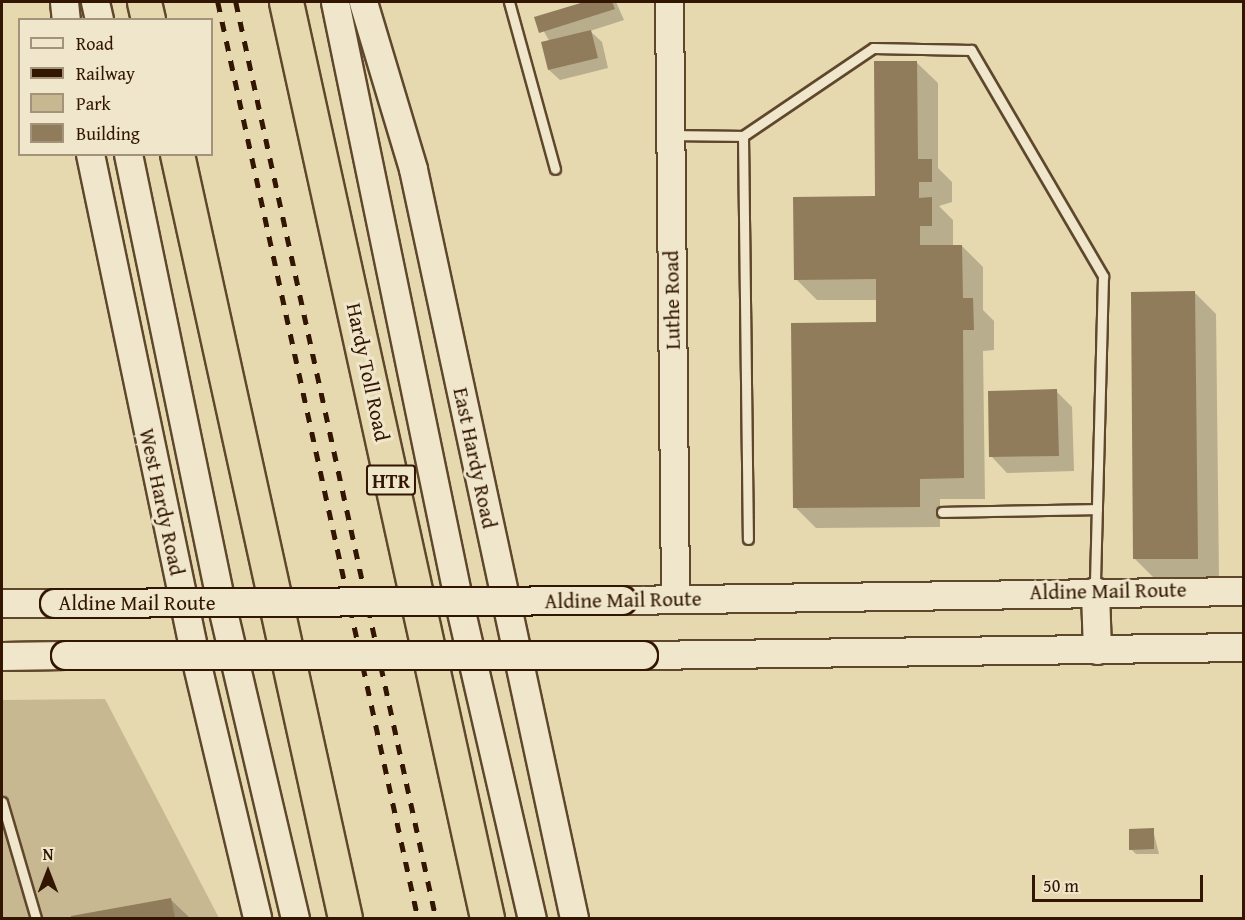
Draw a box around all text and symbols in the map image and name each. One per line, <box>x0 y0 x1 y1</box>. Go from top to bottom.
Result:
legend <box>18 18 213 156</box>
text: Road <box>76 30 114 57</box>
text: Railway <box>76 60 135 87</box>
text: Park <box>76 90 111 117</box>
text: Building <box>76 120 140 147</box>
street label: Luthe Road <box>659 250 685 350</box>
street label: Hardy Toll Road <box>341 301 395 443</box>
street label: East Hardy Road <box>448 385 502 531</box>
street label: West Hardy Road <box>134 426 190 578</box>
road number: HTR <box>366 463 416 497</box>
street label: Aldine Mail Route <box>1029 577 1187 605</box>
street label: Aldine Mail Route <box>544 586 702 614</box>
street label: Aldine Mail Route <box>59 590 215 616</box>
north arrow <box>18 842 78 902</box>
text: N <box>43 842 53 866</box>
scale bar <box>1035 863 1206 901</box>
text: 50 m <box>1043 872 1079 899</box>

